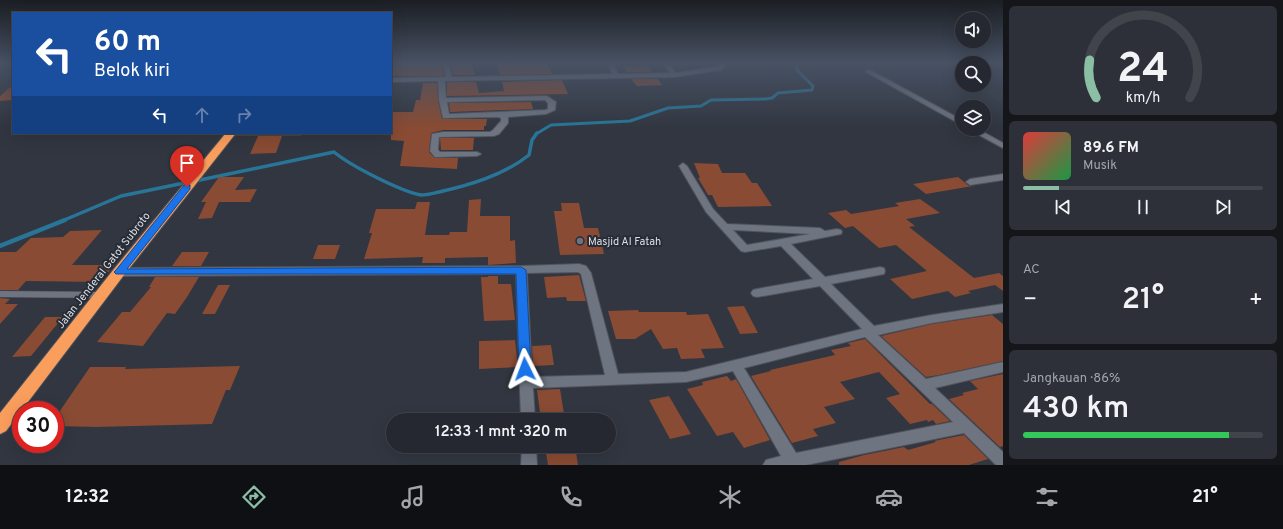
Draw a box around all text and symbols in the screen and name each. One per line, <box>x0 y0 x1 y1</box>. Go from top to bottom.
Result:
map controls <box>955 12 991 136</box>
button: sound <box>955 12 991 48</box>
text: 60 m <box>94 25 161 61</box>
icon: left <box>28 28 80 80</box>
text: 24 <box>1117 44 1169 97</box>
button: search <box>955 56 991 92</box>
text: Belok kiri <box>94 60 170 83</box>
text: km/h <box>1126 89 1160 107</box>
button: layers <box>955 100 991 136</box>
icon: left <box>149 104 171 126</box>
icon: ahead <box>191 104 213 126</box>
icon: right <box>233 104 255 126</box>
text: 89.6 FM <box>1083 139 1139 158</box>
pin <box>170 146 204 187</box>
icon: arrive <box>176 152 198 174</box>
text: Musik <box>1083 158 1117 174</box>
icon: previous <box>1052 196 1074 218</box>
icon: pause <box>1132 196 1154 218</box>
icon: next <box>1212 196 1234 218</box>
street label: Jalan Jenderal Gatot Subroto <box>54 209 154 332</box>
place label: Masjid Al Fatah <box>588 235 661 249</box>
marker: Masjid Al Fatah <box>575 236 585 246</box>
text: AC <box>1023 262 1040 278</box>
text: 21° <box>1122 282 1164 319</box>
text: − <box>1023 287 1037 314</box>
text: + <box>1249 287 1263 314</box>
position arrow <box>504 348 546 390</box>
text: Jangkauan · 86% <box>1023 371 1120 387</box>
text: 430 km <box>1023 391 1129 428</box>
speed limit sign: 30 <box>12 401 64 453</box>
text: 12:33 · 1 mnt · 320 m <box>435 423 567 442</box>
icon: directions <box>240 483 268 511</box>
icon: music <box>399 483 427 511</box>
icon: phone <box>557 483 585 511</box>
icon: climate <box>716 483 744 511</box>
icon: car <box>875 483 903 511</box>
icon: filters <box>1033 483 1061 511</box>
text: 12:32 <box>65 486 109 509</box>
text: 21° <box>1192 486 1218 509</box>

